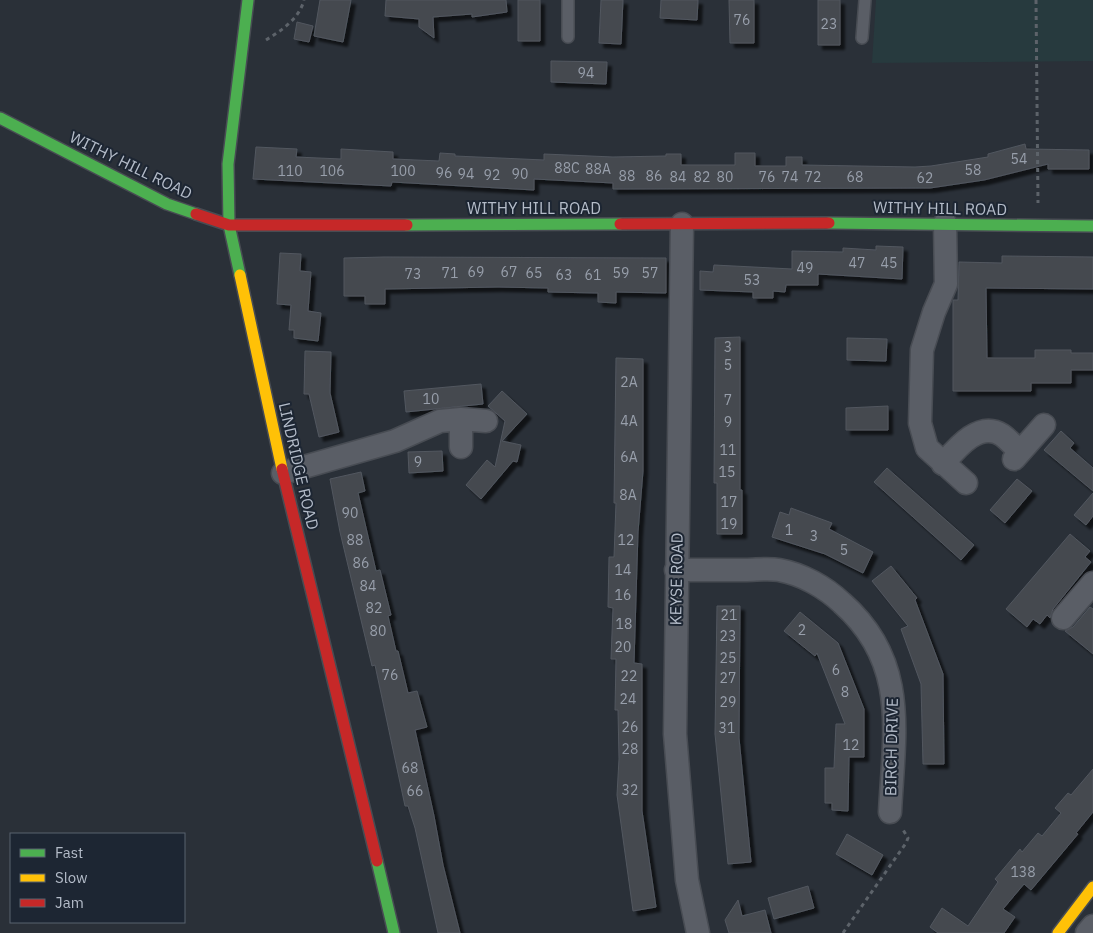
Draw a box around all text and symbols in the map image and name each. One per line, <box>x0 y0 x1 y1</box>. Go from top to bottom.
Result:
house number: 76 <box>734 11 750 29</box>
house number: 23 <box>821 15 837 33</box>
house number: 94 <box>578 64 594 82</box>
street label: WITHY HILL ROAD <box>66 127 196 203</box>
house number: 54 <box>1011 150 1027 168</box>
house number: 88C <box>554 159 580 177</box>
house number: 88A <box>585 160 611 178</box>
house number: 58 <box>965 161 981 179</box>
house number: 110 <box>277 162 303 180</box>
house number: 106 <box>319 162 345 180</box>
house number: 100 <box>390 162 416 180</box>
house number: 96 <box>436 164 452 182</box>
house number: 94 <box>458 165 474 183</box>
house number: 90 <box>512 165 528 183</box>
house number: 92 <box>484 166 500 184</box>
house number: 88 <box>619 167 635 185</box>
house number: 86 <box>646 167 662 185</box>
house number: 84 <box>670 168 686 186</box>
house number: 82 <box>694 168 710 186</box>
house number: 80 <box>717 168 733 186</box>
house number: 76 <box>759 168 775 186</box>
house number: 74 <box>782 168 798 186</box>
house number: 72 <box>805 168 821 186</box>
house number: 68 <box>847 168 863 186</box>
house number: 62 <box>917 169 933 187</box>
street label: WITHY HILL ROAD <box>873 197 1007 219</box>
street label: WITHY HILL ROAD <box>467 198 601 218</box>
house number: 47 <box>849 254 865 272</box>
house number: 45 <box>881 254 897 272</box>
house number: 49 <box>797 259 813 277</box>
house number: 69 <box>468 263 484 281</box>
house number: 67 <box>501 263 517 281</box>
house number: 71 <box>442 264 458 282</box>
house number: 65 <box>526 264 542 282</box>
house number: 59 <box>613 264 629 282</box>
house number: 57 <box>642 264 658 282</box>
house number: 73 <box>405 265 421 283</box>
house number: 63 <box>556 266 572 284</box>
house number: 61 <box>585 266 601 284</box>
house number: 53 <box>744 271 760 289</box>
house number: 3 <box>724 338 732 356</box>
house number: 5 <box>724 356 732 374</box>
house number: 2A <box>620 373 638 391</box>
house number: 10 <box>423 390 439 408</box>
house number: 7 <box>724 391 732 409</box>
street label: LINDRIDGE ROAD <box>275 400 323 532</box>
house number: 4A <box>620 412 638 430</box>
house number: 9 <box>724 413 732 431</box>
house number: 11 <box>720 441 736 459</box>
house number: 6A <box>620 448 638 466</box>
house number: 9 <box>414 453 422 471</box>
house number: 15 <box>719 463 735 481</box>
house number: 8A <box>619 486 637 504</box>
house number: 17 <box>721 493 737 511</box>
house number: 90 <box>342 504 358 522</box>
house number: 19 <box>721 515 737 533</box>
house number: 1 <box>785 521 793 539</box>
house number: 3 <box>810 527 818 545</box>
house number: 88 <box>347 531 363 549</box>
house number: 12 <box>618 531 634 549</box>
street label: KEYSE ROAD <box>665 532 687 626</box>
house number: 5 <box>840 541 848 559</box>
house number: 86 <box>353 554 369 572</box>
house number: 14 <box>615 561 631 579</box>
house number: 84 <box>360 577 376 595</box>
house number: 16 <box>615 586 631 604</box>
house number: 82 <box>366 599 382 617</box>
house number: 21 <box>721 606 737 624</box>
house number: 18 <box>616 615 632 633</box>
house number: 2 <box>798 621 806 639</box>
house number: 80 <box>370 622 386 640</box>
house number: 23 <box>720 627 736 645</box>
house number: 20 <box>615 638 631 656</box>
house number: 25 <box>720 649 736 667</box>
house number: 6 <box>832 661 840 679</box>
house number: 76 <box>382 666 398 684</box>
house number: 22 <box>621 667 637 685</box>
house number: 27 <box>720 669 736 687</box>
house number: 8 <box>841 683 849 701</box>
house number: 24 <box>620 690 636 708</box>
house number: 29 <box>720 693 736 711</box>
street label: BIRCH DRIVE <box>880 698 902 796</box>
house number: 26 <box>622 718 638 736</box>
house number: 31 <box>719 719 735 737</box>
house number: 12 <box>843 736 859 754</box>
house number: 28 <box>622 740 638 758</box>
house number: 68 <box>402 759 418 777</box>
house number: 32 <box>622 781 638 799</box>
house number: 66 <box>407 782 423 800</box>
legend <box>10 833 185 923</box>
text: Fast <box>55 843 83 862</box>
house number: 138 <box>1010 863 1036 881</box>
text: Slow <box>55 868 88 887</box>
text: Jam <box>55 893 84 912</box>

